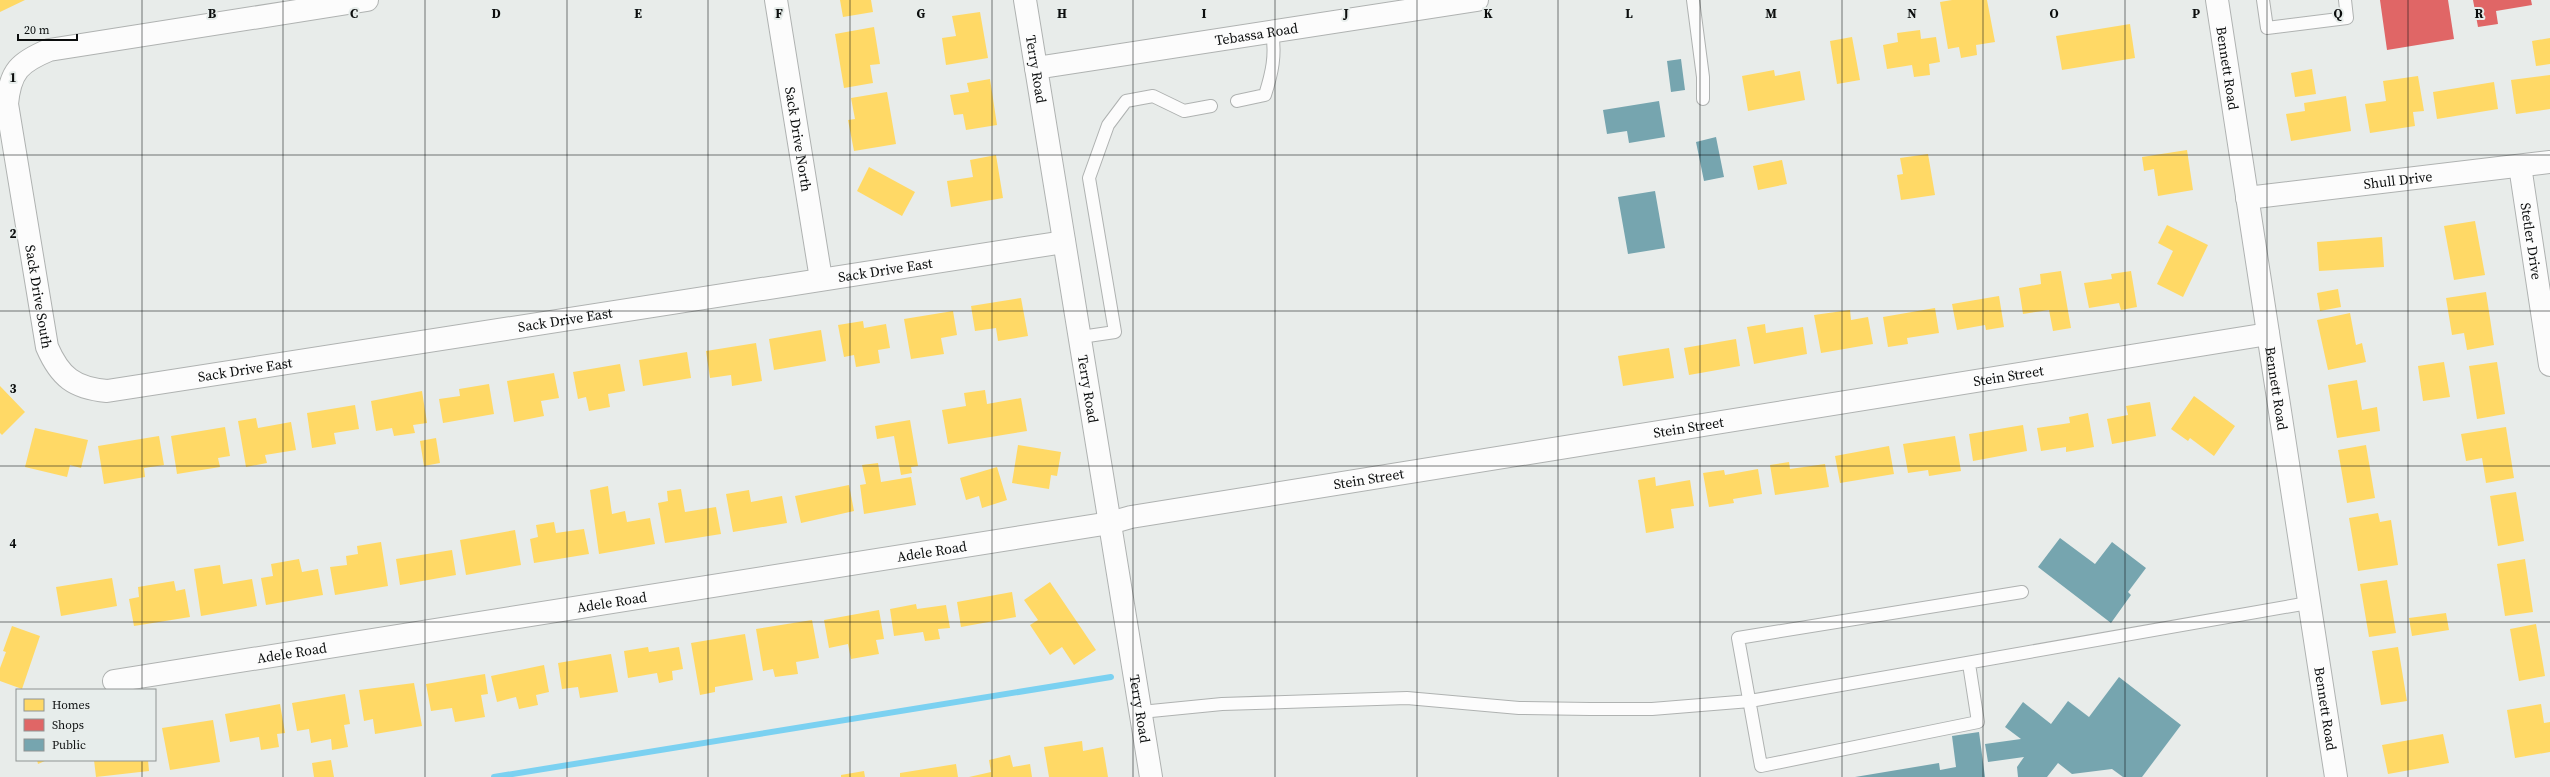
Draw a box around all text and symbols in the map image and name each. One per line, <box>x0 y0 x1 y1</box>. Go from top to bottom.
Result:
text: B <box>208 5 217 22</box>
text: C <box>350 5 358 22</box>
text: D <box>491 5 501 22</box>
text: E <box>634 5 642 22</box>
text: F <box>775 5 783 22</box>
text: G <box>917 5 926 22</box>
text: H <box>1057 5 1067 22</box>
text: I <box>1201 5 1207 22</box>
text: J <box>1342 5 1349 22</box>
text: K <box>1483 5 1493 22</box>
text: L <box>1625 5 1633 22</box>
text: M <box>1765 5 1777 22</box>
text: N <box>1907 5 1917 22</box>
text: O <box>2049 5 2059 22</box>
text: P <box>2192 5 2200 22</box>
text: Q <box>2333 5 2343 22</box>
text: R <box>2475 5 2484 22</box>
scale bar <box>18 16 77 42</box>
street label: Tebassa Road <box>1213 18 1299 50</box>
text: 20 m <box>24 22 50 38</box>
street label: Bennett Road <box>2211 25 2244 111</box>
street label: Terry Road <box>1021 34 1052 105</box>
text: 1 <box>9 69 17 86</box>
street label: Sack Drive North <box>780 85 817 193</box>
street label: Shull Drive <box>2362 166 2433 194</box>
street label: Stetler Drive <box>2516 201 2547 281</box>
text: 2 <box>9 225 17 242</box>
street label: Sack Drive South <box>20 243 57 350</box>
street label: Sack Drive East <box>837 253 934 287</box>
street label: Sack Drive East <box>517 302 614 337</box>
street label: Bennett Road <box>2260 345 2293 432</box>
street label: Sack Drive East <box>196 352 294 387</box>
street label: Terry Road <box>1073 353 1103 425</box>
street label: Stein Street <box>1972 360 2045 391</box>
text: 3 <box>9 380 17 397</box>
street label: Stein Street <box>1652 412 1726 443</box>
street label: Stein Street <box>1332 463 1406 494</box>
text: 4 <box>9 535 17 552</box>
street label: Adele Road <box>895 536 968 567</box>
street label: Adele Road <box>575 587 648 617</box>
street label: Adele Road <box>255 637 328 668</box>
street label: Bennett Road <box>2309 666 2342 752</box>
street label: Terry Road <box>1125 673 1155 744</box>
legend <box>16 689 156 761</box>
text: Homes <box>52 697 90 713</box>
text: Shops <box>52 717 84 733</box>
text: Public <box>52 737 86 753</box>

